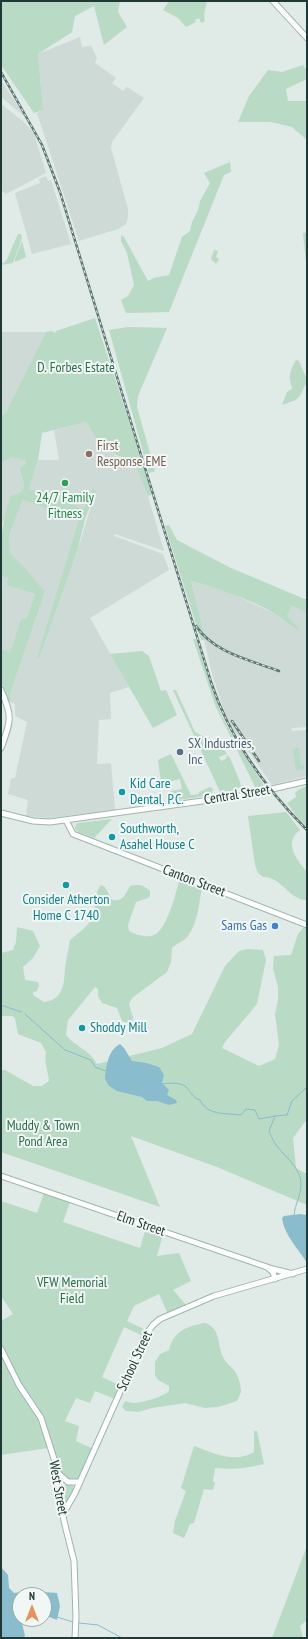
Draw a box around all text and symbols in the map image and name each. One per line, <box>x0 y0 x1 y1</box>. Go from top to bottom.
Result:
park label: D. Forbes Estate <box>37 360 115 376</box>
place label: First Response EME <box>97 438 166 470</box>
marker: First Response EME <box>84 449 94 459</box>
marker: 24/7 Family Fitness <box>60 478 70 488</box>
place label: 24/7 Family Fitness <box>36 490 94 522</box>
place label: SX Industries, Inc <box>188 736 254 768</box>
marker: SX Industries, Inc <box>175 747 185 757</box>
place label: Kid Care Dental, P.C. <box>130 776 184 808</box>
street label: Central Street <box>203 782 271 808</box>
marker: Kid Care Dental, P.C. <box>117 787 127 797</box>
place label: Southworth, Asahel House C <box>120 821 195 854</box>
marker: Southworth, Asahel House C <box>107 832 117 842</box>
street label: Canton Street <box>160 861 228 901</box>
marker: Consider Atherton Home C 1740 <box>61 880 71 890</box>
place label: Consider Atherton Home C 1740 <box>23 892 109 924</box>
place label: Sams Gas <box>221 918 267 934</box>
marker: Sams Gas <box>270 921 280 931</box>
place label: Shoddy Mill <box>90 1020 147 1036</box>
marker: Shoddy Mill <box>77 1023 87 1033</box>
park label: Muddy & Town Pond Area <box>7 1118 79 1150</box>
street label: Elm Street <box>114 1208 168 1240</box>
park label: VFW Memorial Field <box>37 1275 107 1308</box>
street label: School Street <box>114 1328 156 1394</box>
street label: West Street <box>45 1459 71 1517</box>
north arrow <box>12 1587 52 1627</box>
text: N <box>29 1589 35 1603</box>

